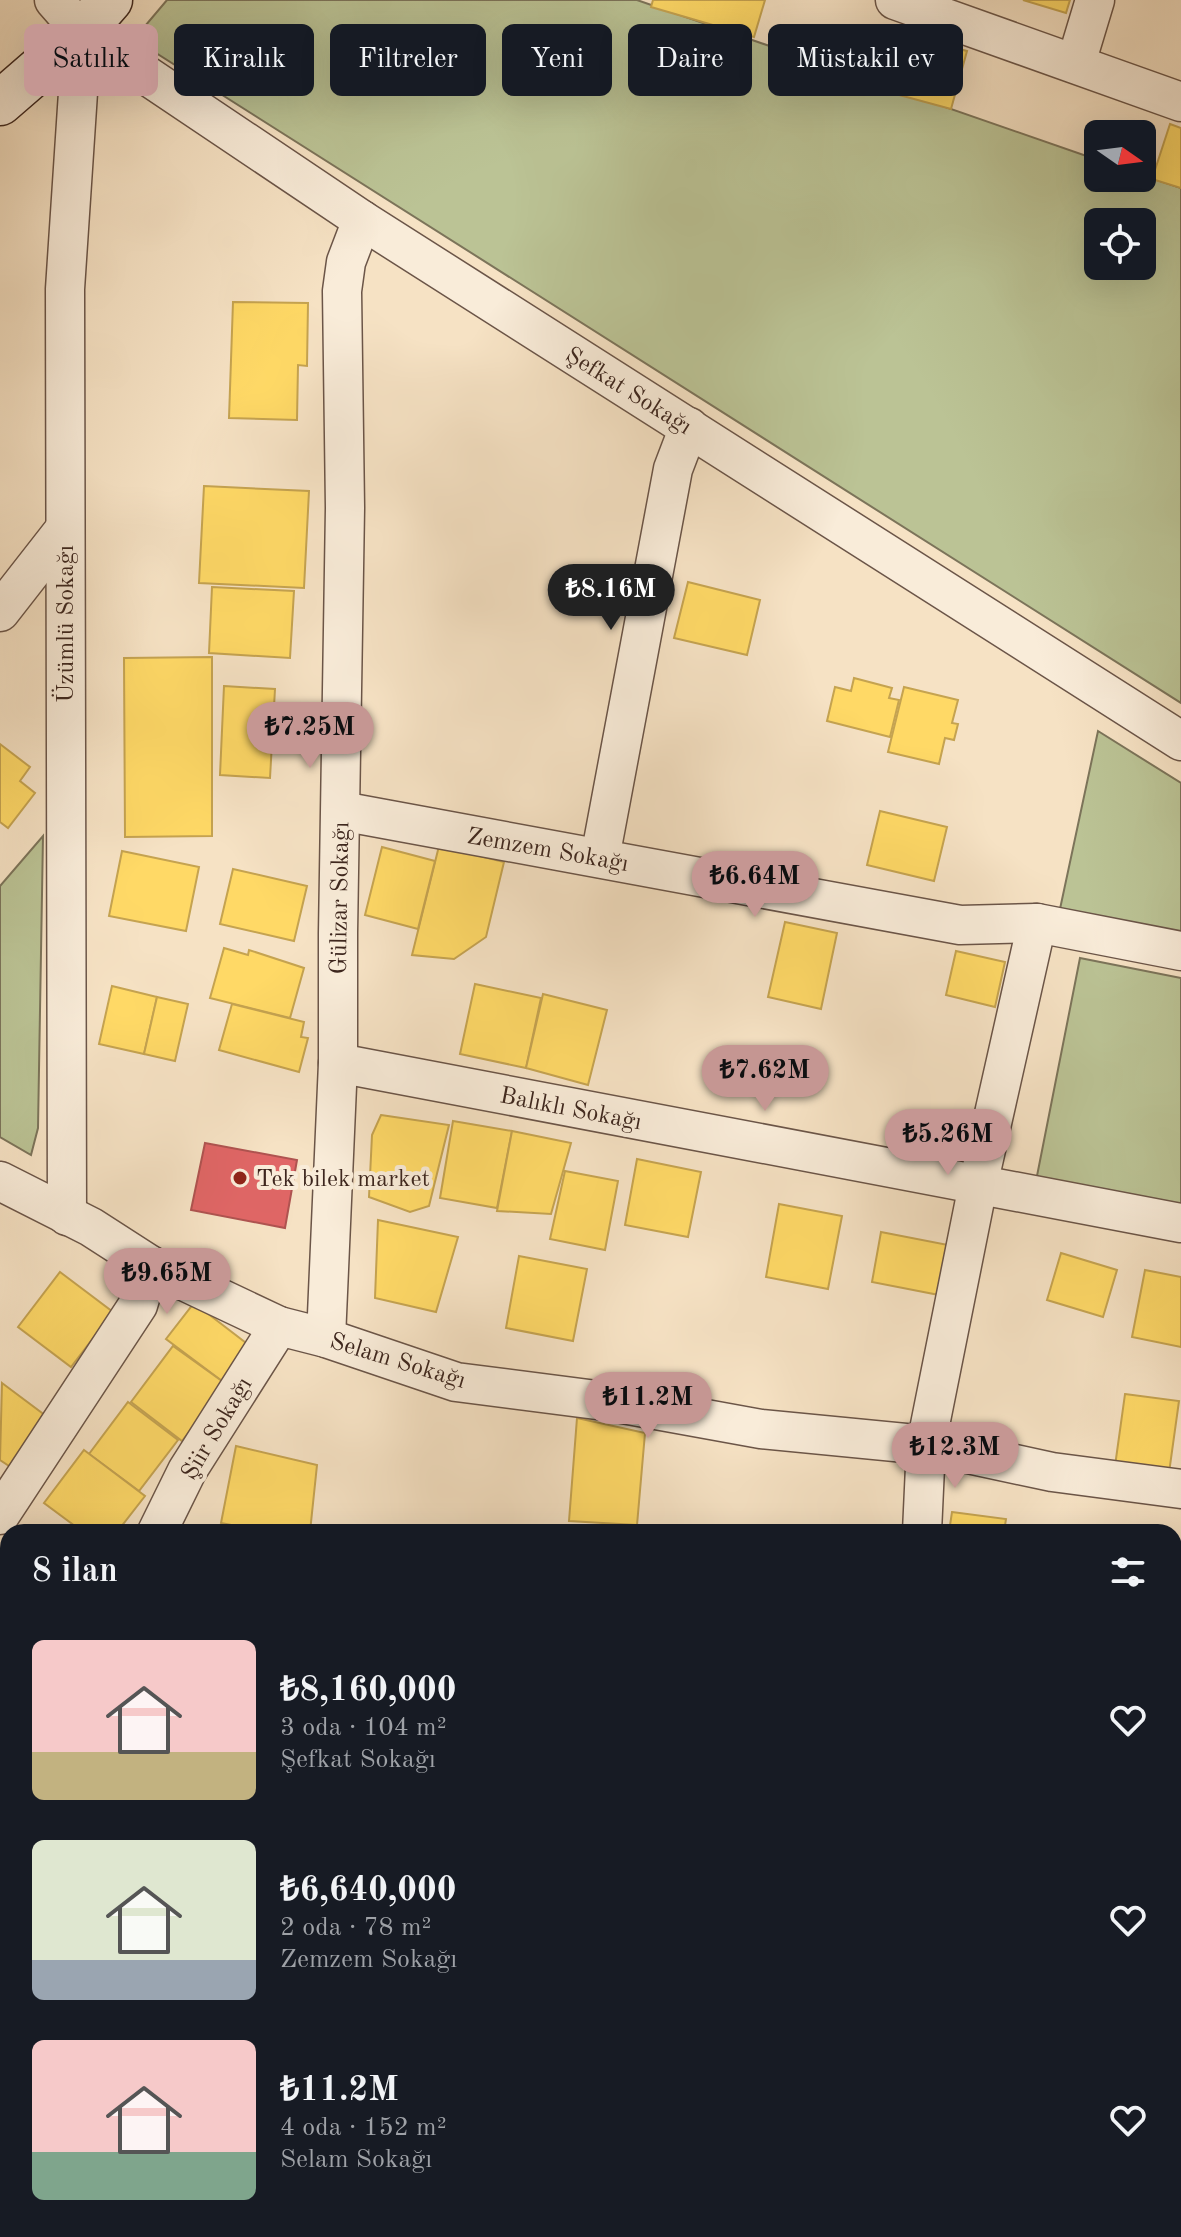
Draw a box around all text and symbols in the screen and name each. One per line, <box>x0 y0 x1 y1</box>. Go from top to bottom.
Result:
chip: Satılık <box>24 24 158 96</box>
chip: Kiralık <box>174 24 314 96</box>
chip: Filtreler <box>330 24 486 96</box>
chip: Yeni <box>502 24 612 96</box>
chip: Daire <box>628 24 752 96</box>
chip: Müstakil ev <box>768 24 963 96</box>
north arrow <box>1084 120 1156 192</box>
map controls <box>1084 120 1156 280</box>
button: locate <box>1084 208 1156 280</box>
street label: Şefkat Sokağı <box>561 343 695 440</box>
street label: Üzümlü Sokağı <box>51 545 79 703</box>
pin: ₺8.16M <box>546 564 676 632</box>
text: ₺8.16M <box>566 577 656 603</box>
pin: ₺7.25M <box>245 702 375 770</box>
text: ₺7.25M <box>265 715 355 741</box>
street label: Gülizar Sokağı <box>328 822 354 975</box>
street label: Zemzem Sokağı <box>465 825 630 877</box>
pin: ₺6.64M <box>690 851 820 919</box>
text: ₺6.64M <box>710 864 800 890</box>
pin: ₺7.62M <box>700 1045 830 1113</box>
text: ₺7.62M <box>720 1058 810 1084</box>
street label: Balıklı Sokağı <box>498 1084 644 1135</box>
pin: ₺5.26M <box>883 1109 1013 1177</box>
text: ₺5.26M <box>903 1122 993 1148</box>
place label: Tek bilek market <box>256 1168 430 1192</box>
marker: Tek bilek market <box>231 1169 249 1187</box>
pin: ₺9.65M <box>102 1248 232 1316</box>
text: ₺9.65M <box>122 1261 212 1287</box>
street label: Selam Sokağı <box>327 1330 468 1394</box>
pin: ₺11.2M <box>583 1372 713 1440</box>
street label: Şiir Sokağı <box>178 1374 258 1484</box>
text: ₺11.2M <box>603 1385 693 1411</box>
pin: ₺12.3M <box>890 1422 1020 1490</box>
text: ₺12.3M <box>910 1435 1000 1461</box>
icon: filters <box>1106 1550 1150 1594</box>
text: 8 ilan <box>32 1555 118 1589</box>
icon: home <box>96 1672 192 1768</box>
text: ₺8,160,000 <box>280 1674 457 1708</box>
icon: heart <box>1106 1698 1150 1742</box>
text: 3 oda · 104 m² <box>280 1715 447 1741</box>
text: Şefkat Sokağı <box>280 1747 436 1773</box>
icon: home <box>96 1872 192 1968</box>
text: ₺6,640,000 <box>280 1874 457 1908</box>
icon: heart <box>1106 1898 1150 1942</box>
text: 2 oda · 78 m² <box>280 1915 431 1941</box>
text: Zemzem Sokağı <box>280 1947 457 1973</box>
icon: home <box>96 2072 192 2168</box>
text: ₺11.2M <box>280 2074 398 2108</box>
icon: heart <box>1106 2098 1150 2142</box>
text: 4 oda · 152 m² <box>280 2115 447 2141</box>
text: Selam Sokağı <box>280 2147 432 2173</box>

